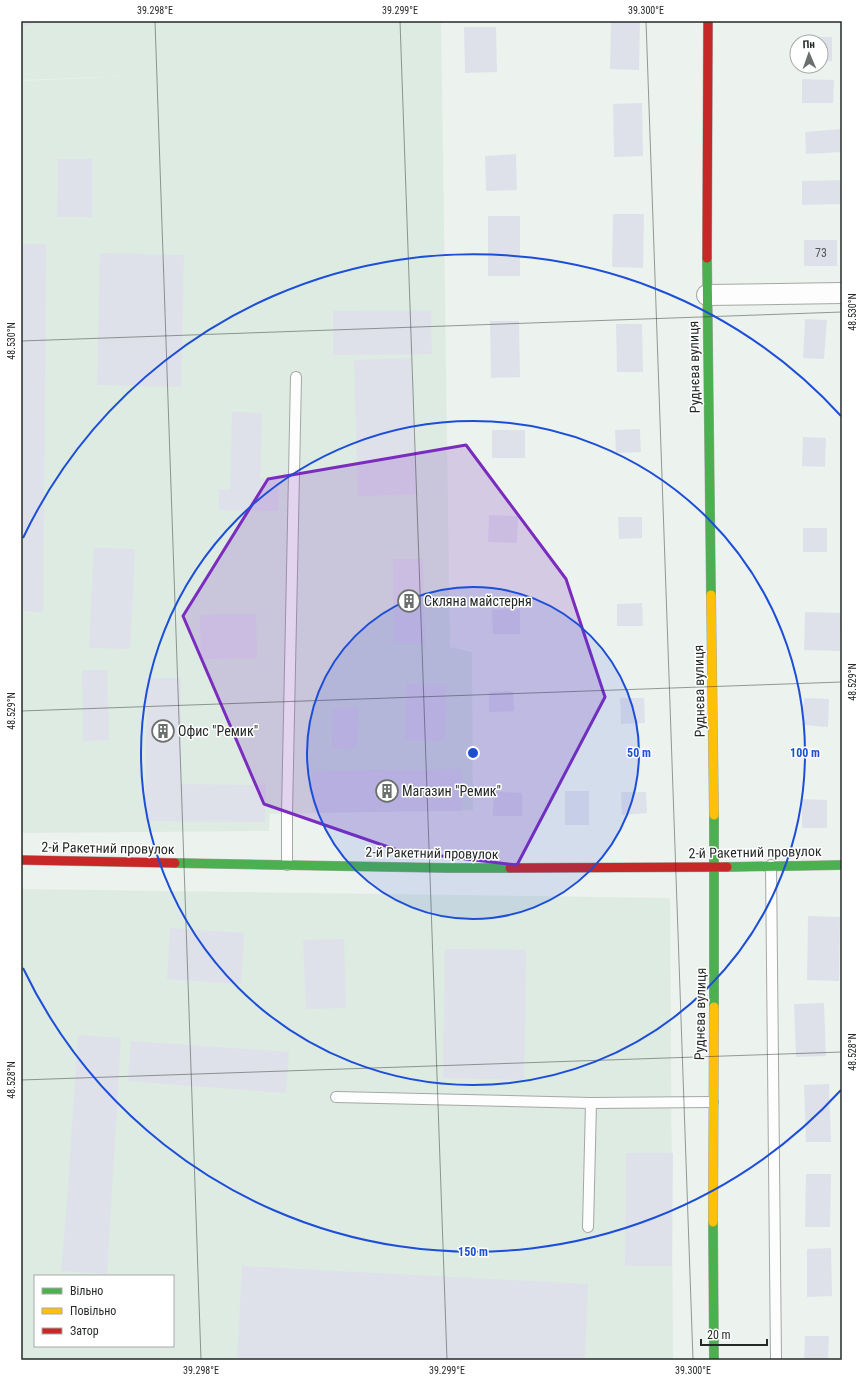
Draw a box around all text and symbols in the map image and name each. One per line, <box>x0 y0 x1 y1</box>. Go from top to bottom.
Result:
text: 39.298°E <box>137 5 173 16</box>
text: 39.299°E <box>382 5 418 16</box>
text: 39.300°E <box>628 5 664 16</box>
north arrow <box>789 34 829 74</box>
text: Пн <box>802 38 815 51</box>
house number: 73 <box>815 246 827 260</box>
text: 48.530°N <box>847 293 858 331</box>
street label: Руднєва вулиця <box>685 321 703 413</box>
text: 48.530°N <box>6 322 17 360</box>
building icon: Скляна майстерня <box>396 588 422 614</box>
place label: Скляна майстерня <box>424 593 532 609</box>
street label: Руднєва вулиця <box>690 645 708 737</box>
text: 48.529°N <box>847 663 858 701</box>
text: 48.529°N <box>6 692 17 730</box>
building icon: Офис "Ремик" <box>150 718 176 744</box>
place label: Офис "Ремик" <box>178 723 258 739</box>
centre of rings <box>466 746 480 760</box>
text: 50 m <box>627 746 651 760</box>
text: 100 m <box>790 746 820 760</box>
building icon: Магазин "Ремик" <box>374 778 400 804</box>
place label: Магазин "Ремик" <box>402 783 501 799</box>
street label: 2-й Ракетний провулок <box>41 839 175 857</box>
street label: 2-й Ракетний провулок <box>688 843 822 861</box>
street label: 2-й Ракетний провулок <box>365 844 499 862</box>
street label: Руднєва вулиця <box>691 968 709 1060</box>
text: 48.528°N <box>847 1033 858 1071</box>
text: 48.528°N <box>6 1061 17 1099</box>
text: 150 m <box>458 1245 488 1259</box>
legend <box>34 1275 174 1347</box>
text: Вільно <box>70 1284 103 1298</box>
text: Повільно <box>70 1304 116 1318</box>
scale bar <box>701 1321 767 1347</box>
text: Затор <box>70 1324 99 1338</box>
text: 20 m <box>707 1328 731 1342</box>
text: 39.298°E <box>183 1365 219 1376</box>
text: 39.299°E <box>429 1365 465 1376</box>
text: 39.300°E <box>675 1365 711 1376</box>

